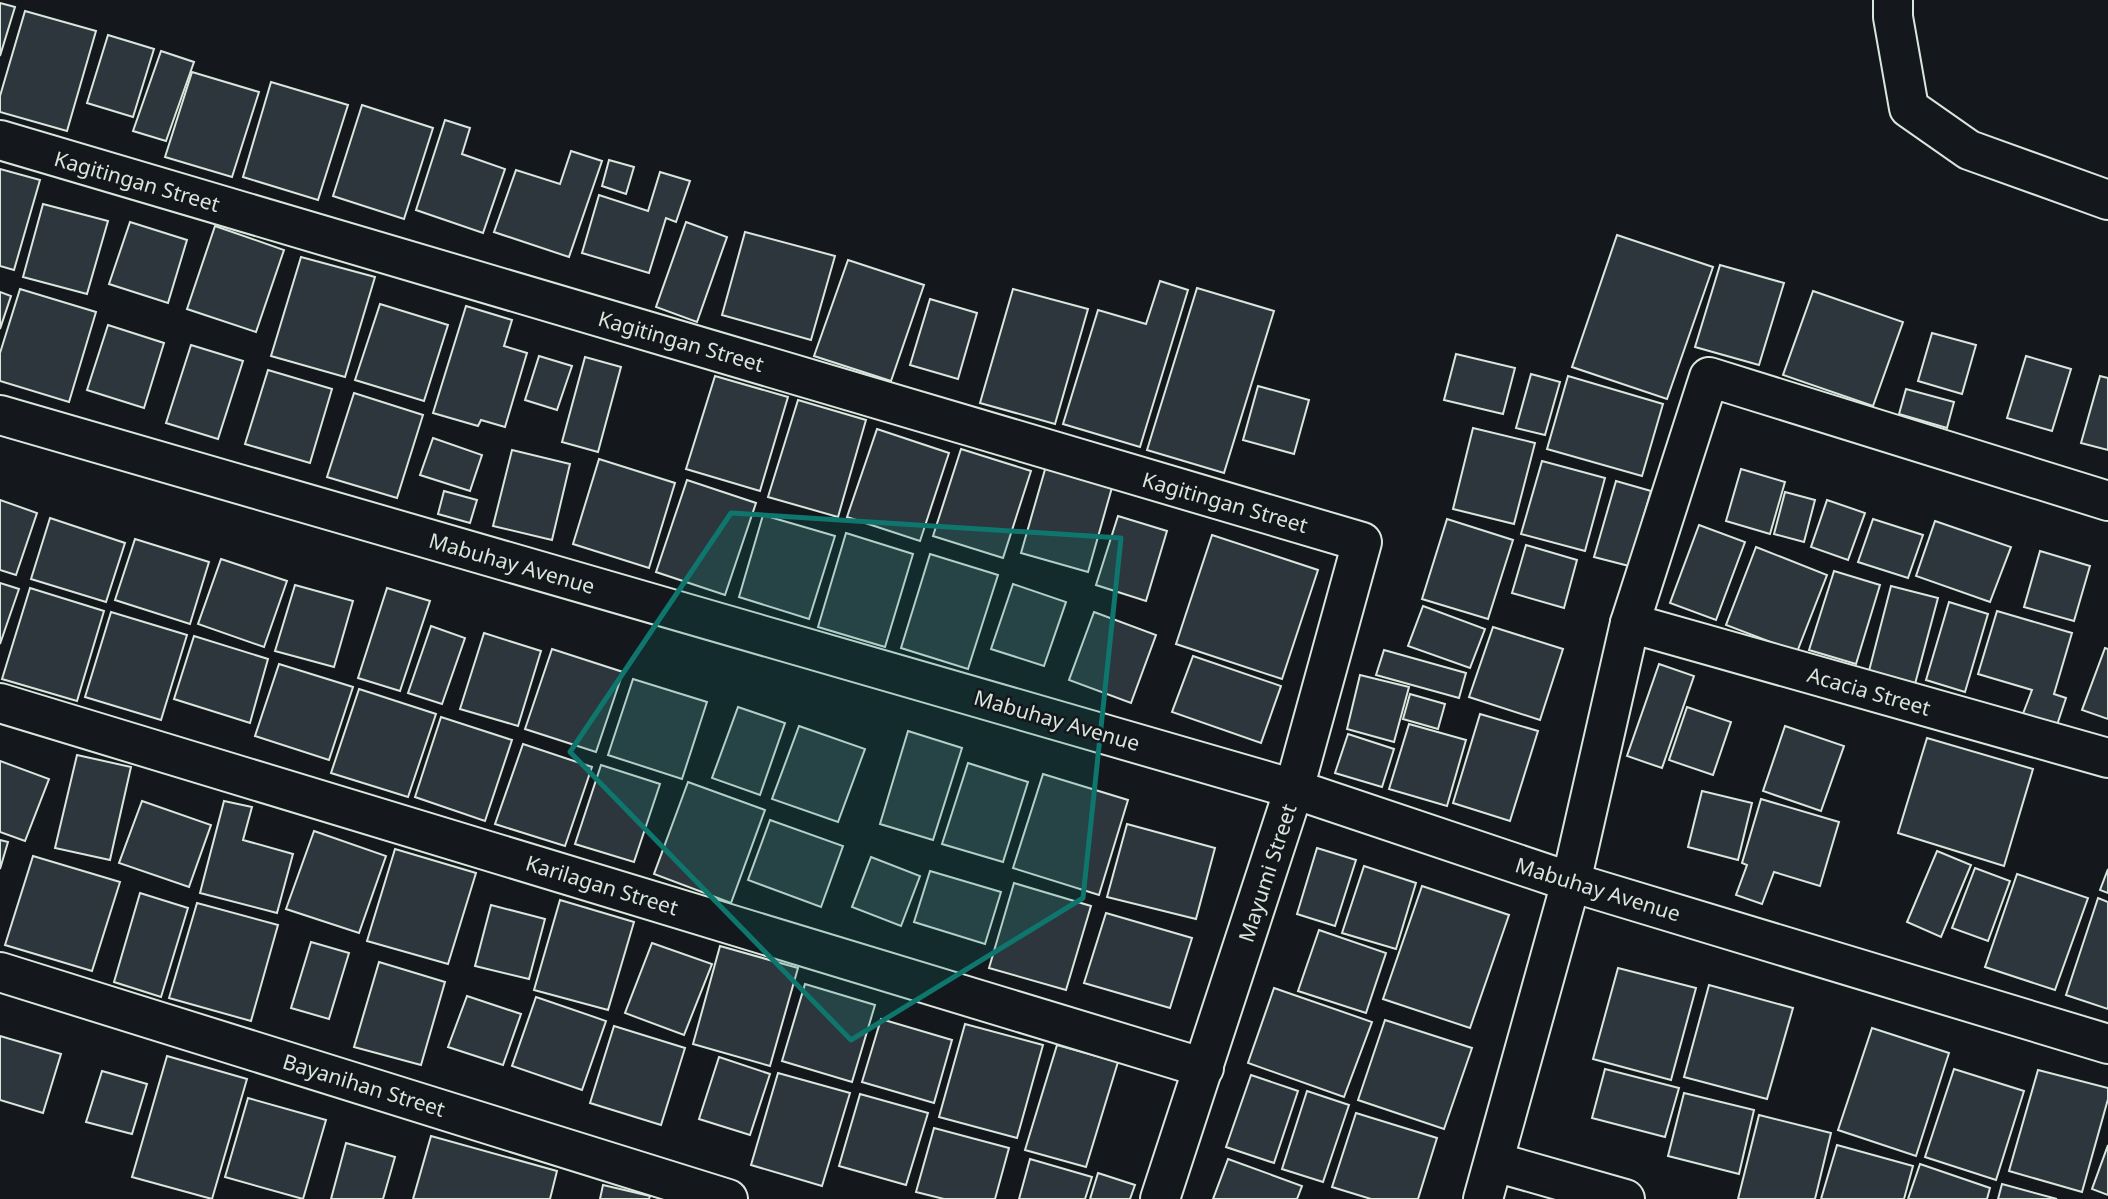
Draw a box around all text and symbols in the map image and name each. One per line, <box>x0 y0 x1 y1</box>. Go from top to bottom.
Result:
street label: Kagitingan Street <box>51 144 223 218</box>
street label: Kagitingan Street <box>595 304 767 378</box>
street label: Kagitingan Street <box>1139 465 1311 539</box>
street label: Mabuhay Avenue <box>426 526 598 600</box>
street label: Acacia Street <box>1804 660 1934 722</box>
street label: Mabuhay Avenue <box>971 683 1143 757</box>
street label: Mayumi Street <box>1231 800 1303 946</box>
street label: Karilagan Street <box>522 849 682 922</box>
street label: Mabuhay Avenue <box>1512 851 1684 927</box>
street label: Bayanihan Street <box>280 1047 449 1123</box>

